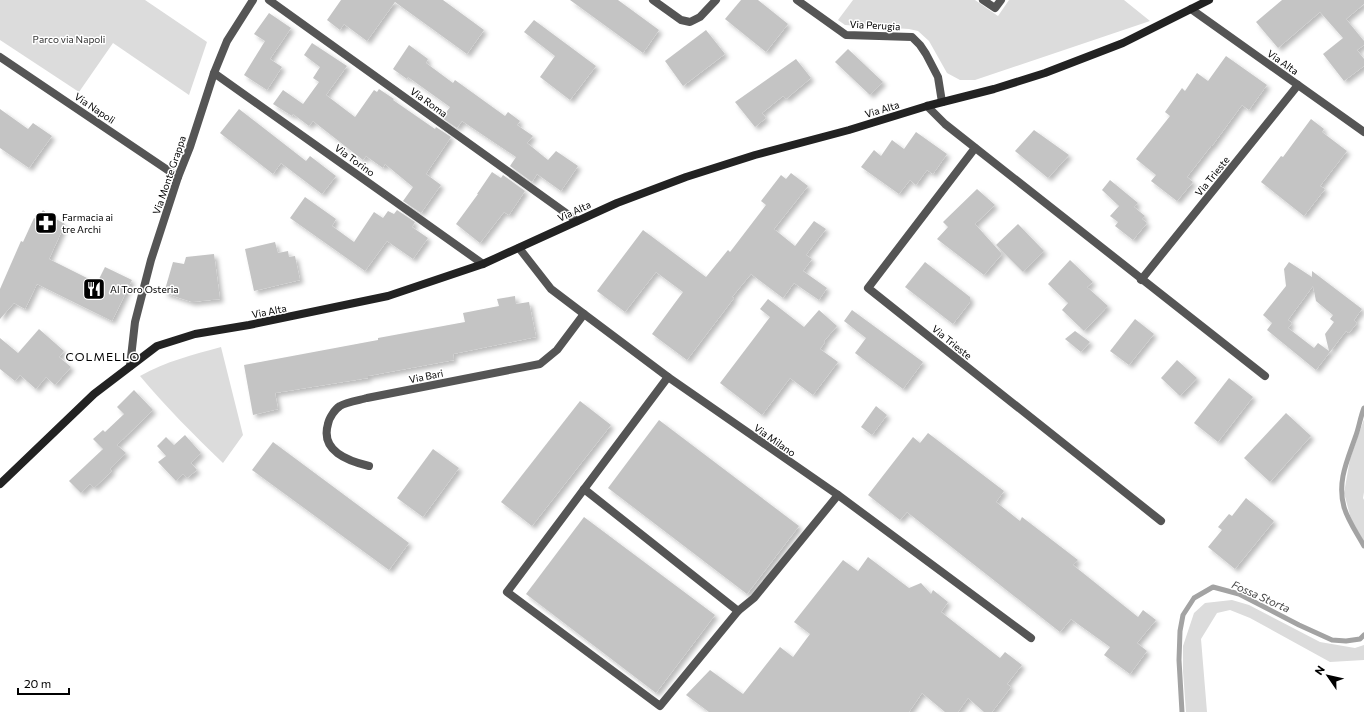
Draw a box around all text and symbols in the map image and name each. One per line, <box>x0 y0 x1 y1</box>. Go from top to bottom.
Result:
street label: Via Perugia <box>849 18 901 32</box>
park label: Parco via Napoli <box>33 33 105 45</box>
street label: Via Alta <box>1265 47 1301 77</box>
street label: Via Roma <box>408 85 450 119</box>
street label: Via Napoli <box>72 90 118 126</box>
street label: Via Alta <box>863 98 901 120</box>
street label: Via Monte Grappa <box>150 134 188 216</box>
street label: Via Torino <box>333 141 377 179</box>
street label: Via Trieste <box>1192 154 1232 198</box>
street label: Via Alta <box>555 198 593 224</box>
pharmacy icon: Farmacia ai tre Archi <box>33 210 59 236</box>
place label: Farmacia ai tre Archi <box>62 211 113 235</box>
restaurant icon: Al Toro Osteria <box>81 276 107 302</box>
place label: Al Toro Osteria <box>110 283 178 295</box>
street label: Via Alta <box>251 302 287 320</box>
street label: Via Trieste <box>930 322 974 362</box>
district label: COLMELLO <box>66 349 140 363</box>
street label: Via Bari <box>408 367 444 385</box>
street label: Via Milano <box>752 421 798 459</box>
water label: Fossa Storta <box>1230 577 1292 615</box>
north arrow <box>1308 656 1348 696</box>
text: N <box>1312 663 1327 677</box>
scale bar <box>18 670 69 696</box>
text: 20 m <box>24 676 51 690</box>

